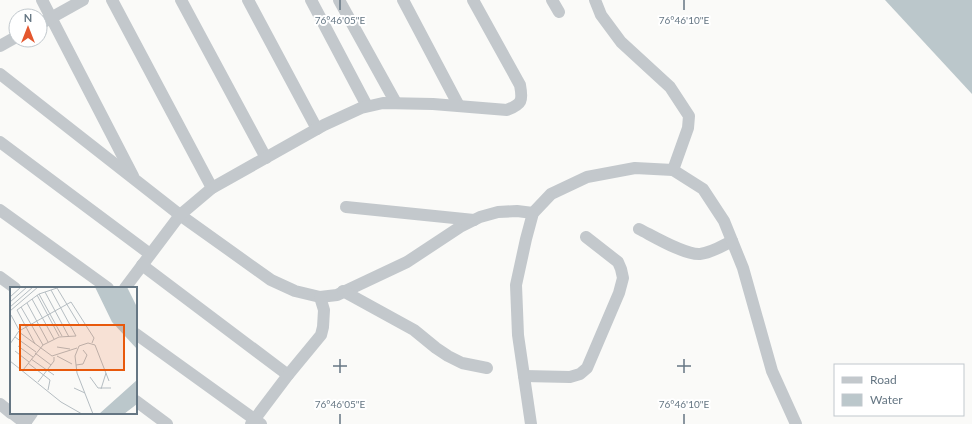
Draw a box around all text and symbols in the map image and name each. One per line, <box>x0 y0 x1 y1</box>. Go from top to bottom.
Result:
north arrow <box>8 8 48 48</box>
text: N <box>24 11 32 24</box>
text: 76°46'05"E <box>315 14 365 26</box>
text: 76°46'10"E <box>659 14 709 26</box>
inset map <box>10 287 137 414</box>
legend <box>834 364 964 416</box>
text: Road <box>870 372 897 387</box>
text: Water <box>870 392 903 407</box>
text: 76°46'05"E <box>315 398 365 410</box>
text: 76°46'10"E <box>659 398 709 410</box>

